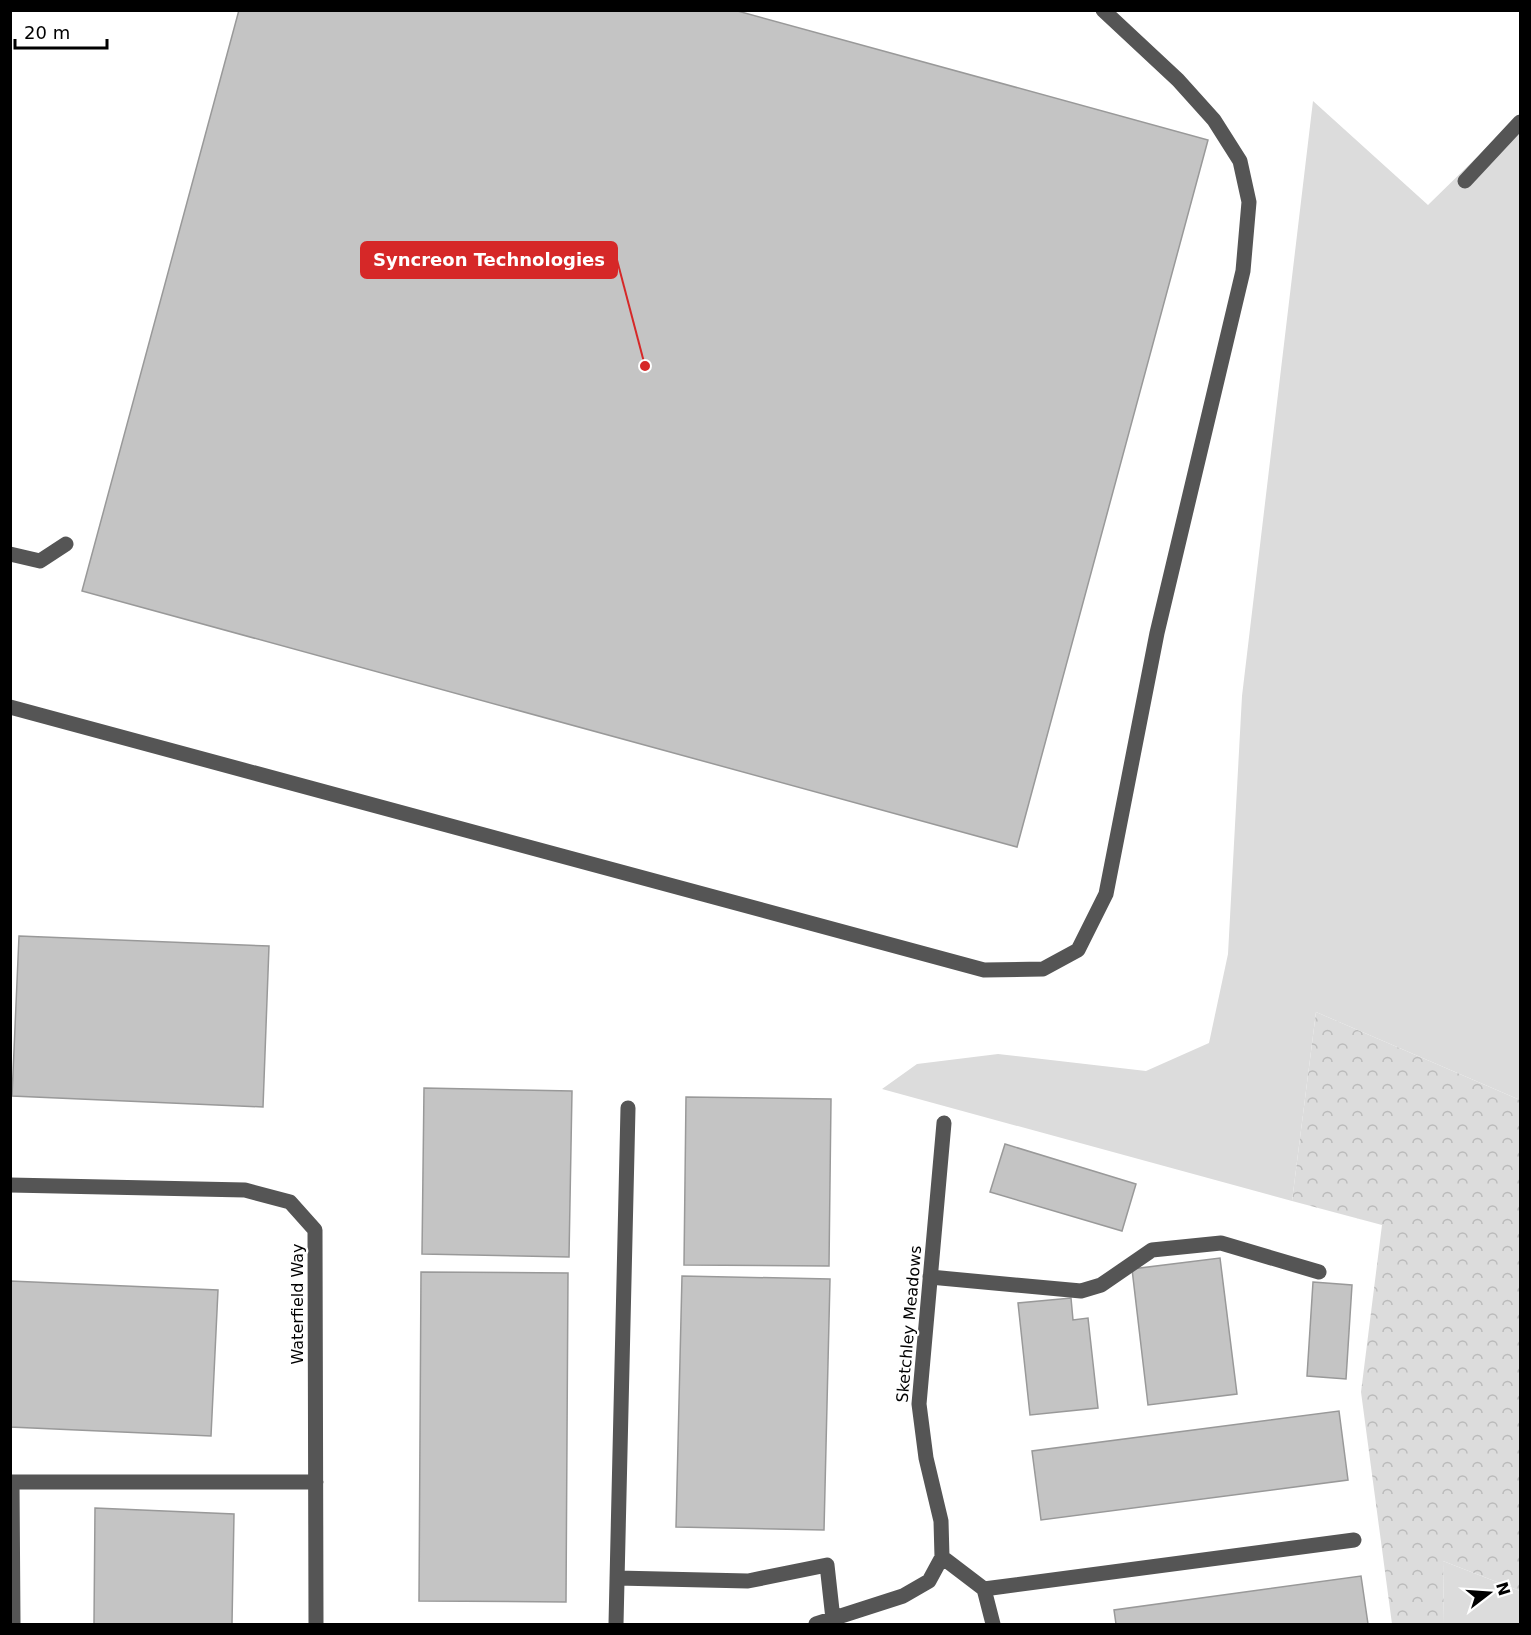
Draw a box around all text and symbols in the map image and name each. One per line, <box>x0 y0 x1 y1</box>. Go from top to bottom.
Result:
scale bar <box>15 12 106 50</box>
text: 20 m <box>24 22 70 43</box>
callout: Syncreon Technologies <box>361 242 617 278</box>
text: Syncreon Technologies <box>373 249 605 270</box>
street label: Waterfield Way <box>288 1244 307 1364</box>
street label: Sketchley Meadows <box>893 1245 925 1403</box>
north arrow <box>1459 1563 1519 1623</box>
text: N <box>1492 1580 1514 1598</box>

